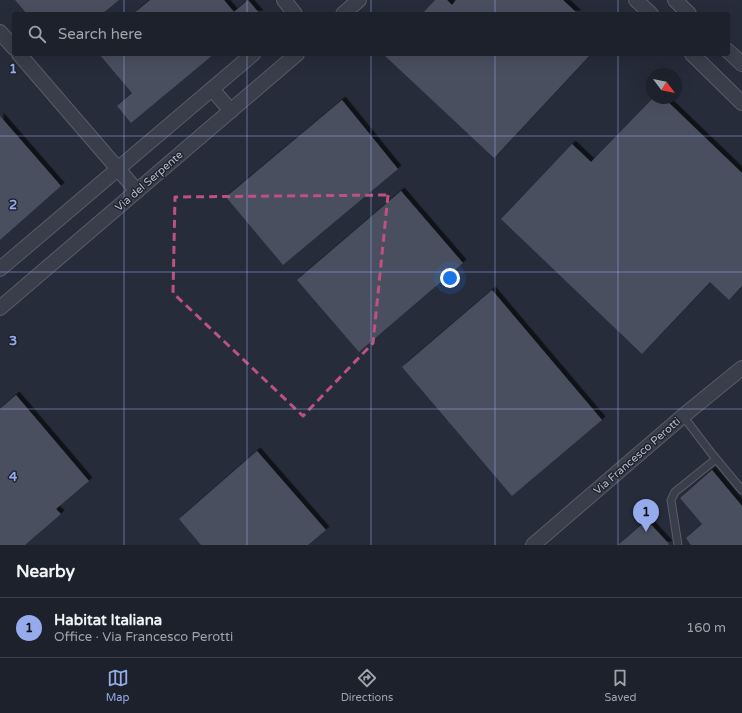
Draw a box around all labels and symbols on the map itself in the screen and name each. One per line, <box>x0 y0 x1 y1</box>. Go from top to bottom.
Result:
text: 1 <box>9 61 17 77</box>
north arrow <box>646 68 682 104</box>
street label: Via del Serpente <box>113 148 185 214</box>
text: 2 <box>9 197 17 213</box>
your location <box>440 268 460 288</box>
text: 3 <box>9 333 17 349</box>
street label: Via Francesco Perotti <box>591 415 683 497</box>
text: 4 <box>9 469 18 485</box>
pin: 1 <box>633 499 659 532</box>

